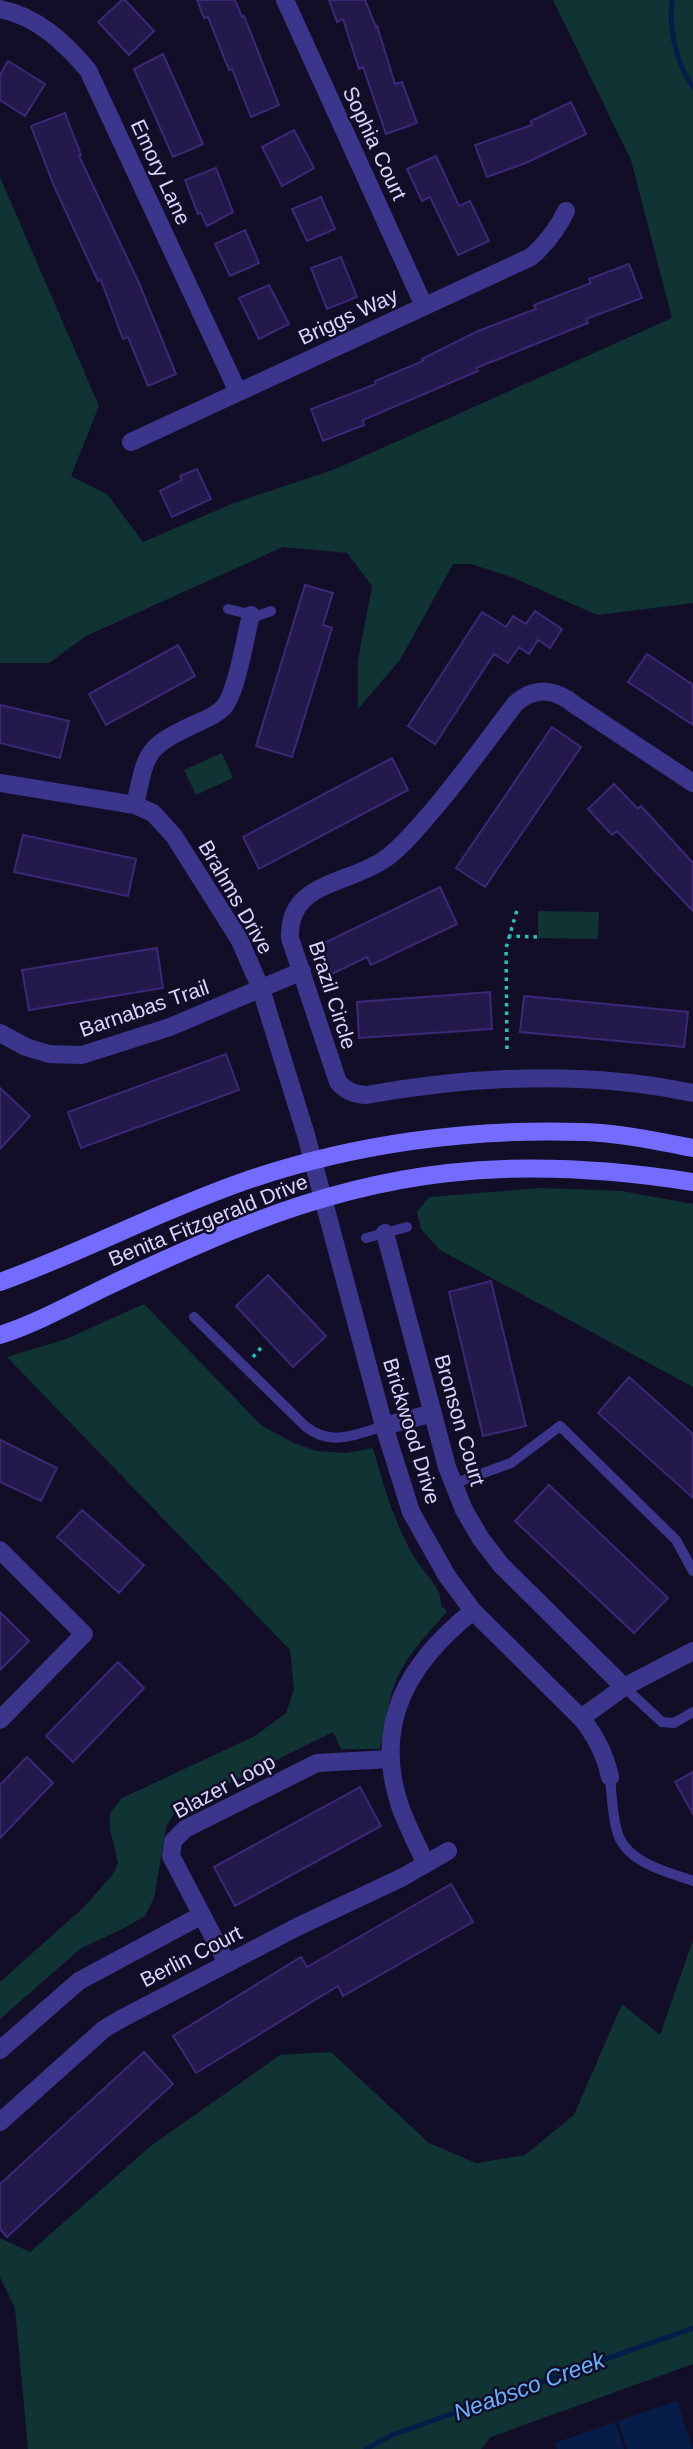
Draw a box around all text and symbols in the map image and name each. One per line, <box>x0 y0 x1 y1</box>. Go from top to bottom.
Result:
street label: Sophia Court <box>339 83 411 204</box>
street label: Emory Lane <box>127 116 195 228</box>
street label: Briggs Way <box>295 283 402 349</box>
street label: Brahms Drive <box>194 836 278 958</box>
street label: Brazil Circle <box>305 938 361 1052</box>
street label: Barnabas Trail <box>76 975 212 1041</box>
street label: Benita Fitzgerald Drive <box>105 1170 311 1270</box>
street label: Bronson Court <box>430 1352 490 1488</box>
street label: Brickwood Drive <box>379 1355 445 1507</box>
street label: Blazer Loop <box>169 1750 279 1822</box>
street label: Berlin Court <box>136 1921 246 1991</box>
water label: Neabsco Creek <box>450 2346 609 2425</box>

